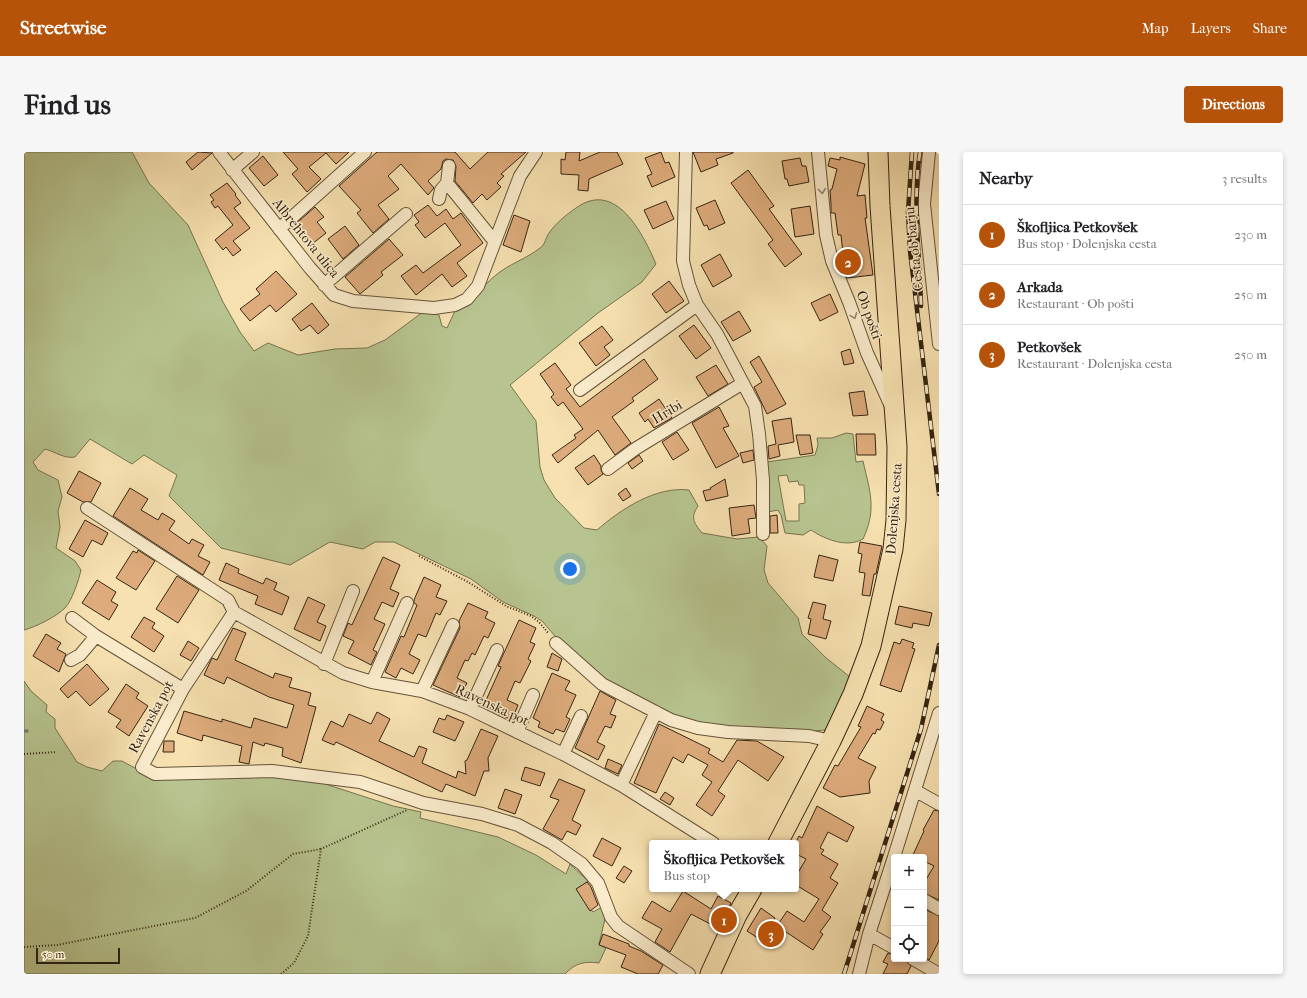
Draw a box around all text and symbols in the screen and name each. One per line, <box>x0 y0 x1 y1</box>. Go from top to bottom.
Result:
text: Streetwise <box>20 17 106 39</box>
text: Map <box>1142 20 1169 37</box>
text: Layers <box>1191 20 1231 37</box>
text: Share <box>1253 20 1287 37</box>
button: Directions <box>1184 86 1283 123</box>
text: Find us <box>24 88 111 121</box>
text: Nearby <box>979 168 1033 188</box>
text: 3 results <box>1222 171 1267 186</box>
one-way arrow <box>817 188 826 194</box>
street label: Albrehtova ulica <box>268 194 344 282</box>
street label: Cesta ob barju <box>901 206 927 292</box>
text: Škofljica Petkovšek <box>1017 218 1138 236</box>
text: 1 <box>990 227 994 242</box>
text: 230 m <box>1234 227 1267 242</box>
text: Bus stop · Dolenjska cesta <box>1017 236 1157 251</box>
pin: 2 <box>835 247 861 277</box>
text: Arkada <box>1017 278 1063 296</box>
text: 2 <box>989 287 995 302</box>
text: 250 m <box>1234 287 1267 302</box>
street label: Ob pošti <box>852 288 886 342</box>
text: Restaurant · Ob pošti <box>1017 296 1134 311</box>
one-way arrow <box>850 312 858 319</box>
text: Petkovšek <box>1017 338 1081 356</box>
text: 3 <box>989 347 995 362</box>
text: 250 m <box>1234 347 1267 362</box>
text: Restaurant · Dolenjska cesta <box>1017 356 1172 371</box>
street label: Hribi <box>649 396 685 428</box>
street label: Dolenjska cesta <box>882 462 906 555</box>
your location <box>560 559 580 579</box>
street label: Ravenska pot <box>125 678 177 756</box>
street label: Ravenska pot <box>452 680 532 730</box>
popup <box>649 840 799 892</box>
text: Škofljica Petkovšek <box>664 850 784 868</box>
map controls <box>891 854 927 962</box>
button: + <box>891 854 927 890</box>
text: Bus stop <box>664 868 710 883</box>
button: − <box>891 890 927 926</box>
pin: 1 <box>711 905 737 935</box>
pin: 3 <box>758 919 784 949</box>
button: locate <box>891 926 927 962</box>
scale bar <box>36 946 120 965</box>
text: 50 m <box>42 948 64 961</box>

